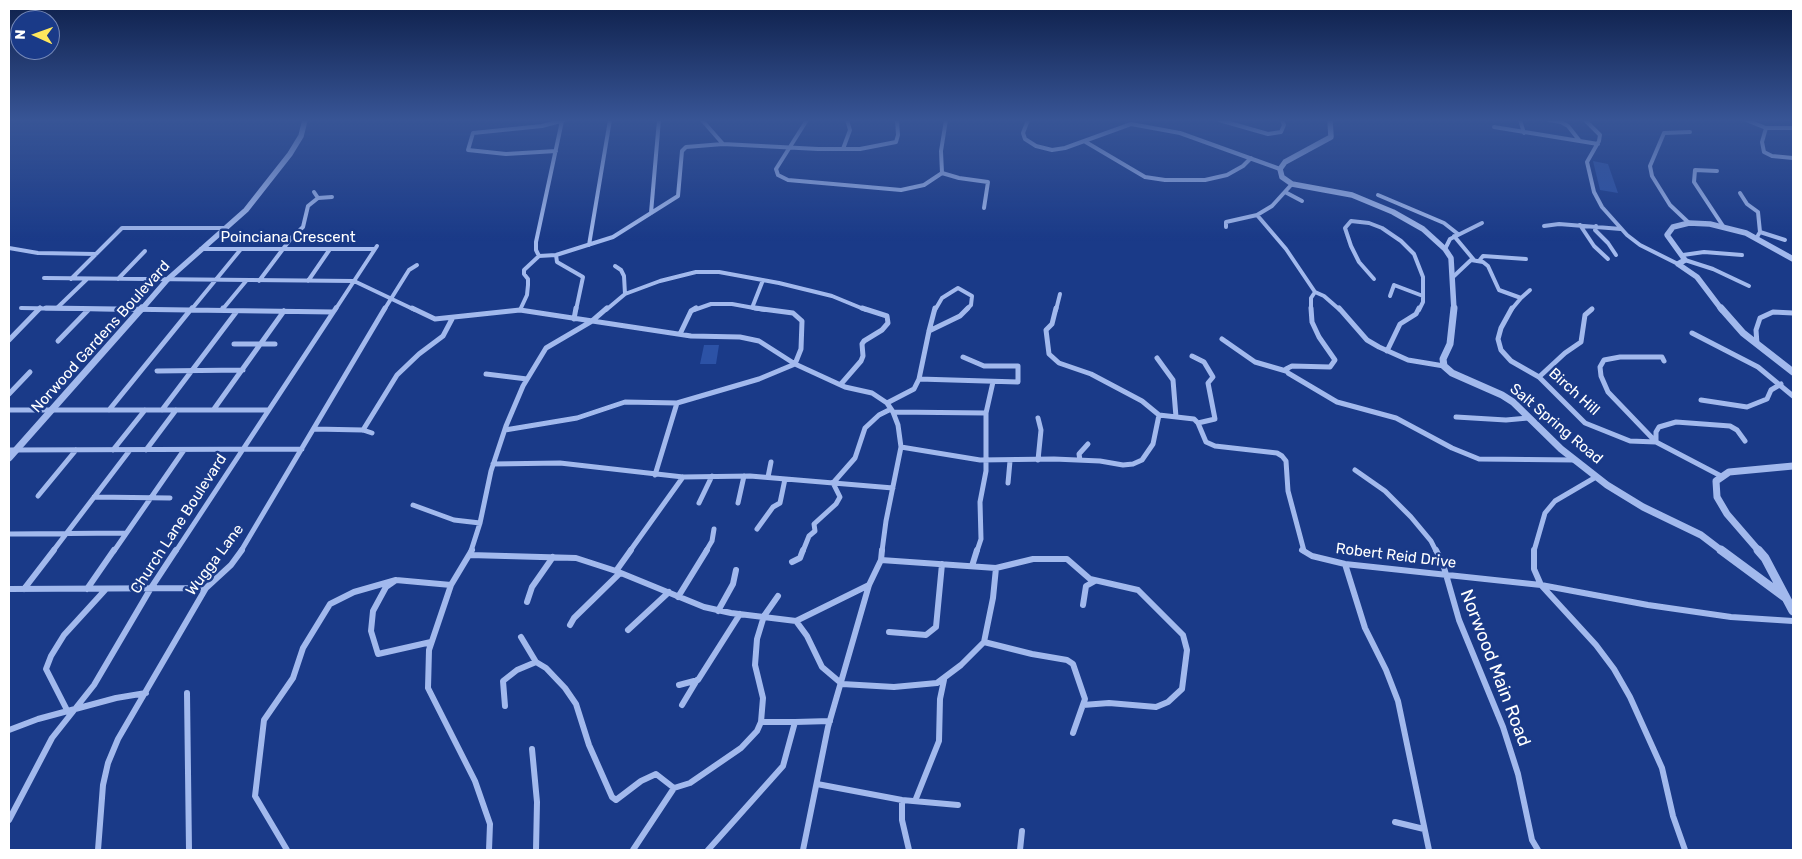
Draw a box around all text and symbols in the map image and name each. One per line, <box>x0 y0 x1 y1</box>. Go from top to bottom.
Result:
north arrow <box>10 10 60 60</box>
text: N <box>12 29 29 40</box>
street label: Poinciana Crescent <box>220 229 356 247</box>
street label: Norwood Gardens Boulevard <box>28 257 174 417</box>
street label: Birch Hill <box>1545 365 1603 419</box>
street label: Salt Spring Road <box>1506 380 1606 468</box>
street label: Church Lane Boulevard <box>127 451 231 597</box>
street label: Wugga Lane <box>182 521 248 599</box>
street label: Robert Reid Drive <box>1335 540 1457 572</box>
street label: Norwood Main Road <box>1455 587 1535 749</box>

